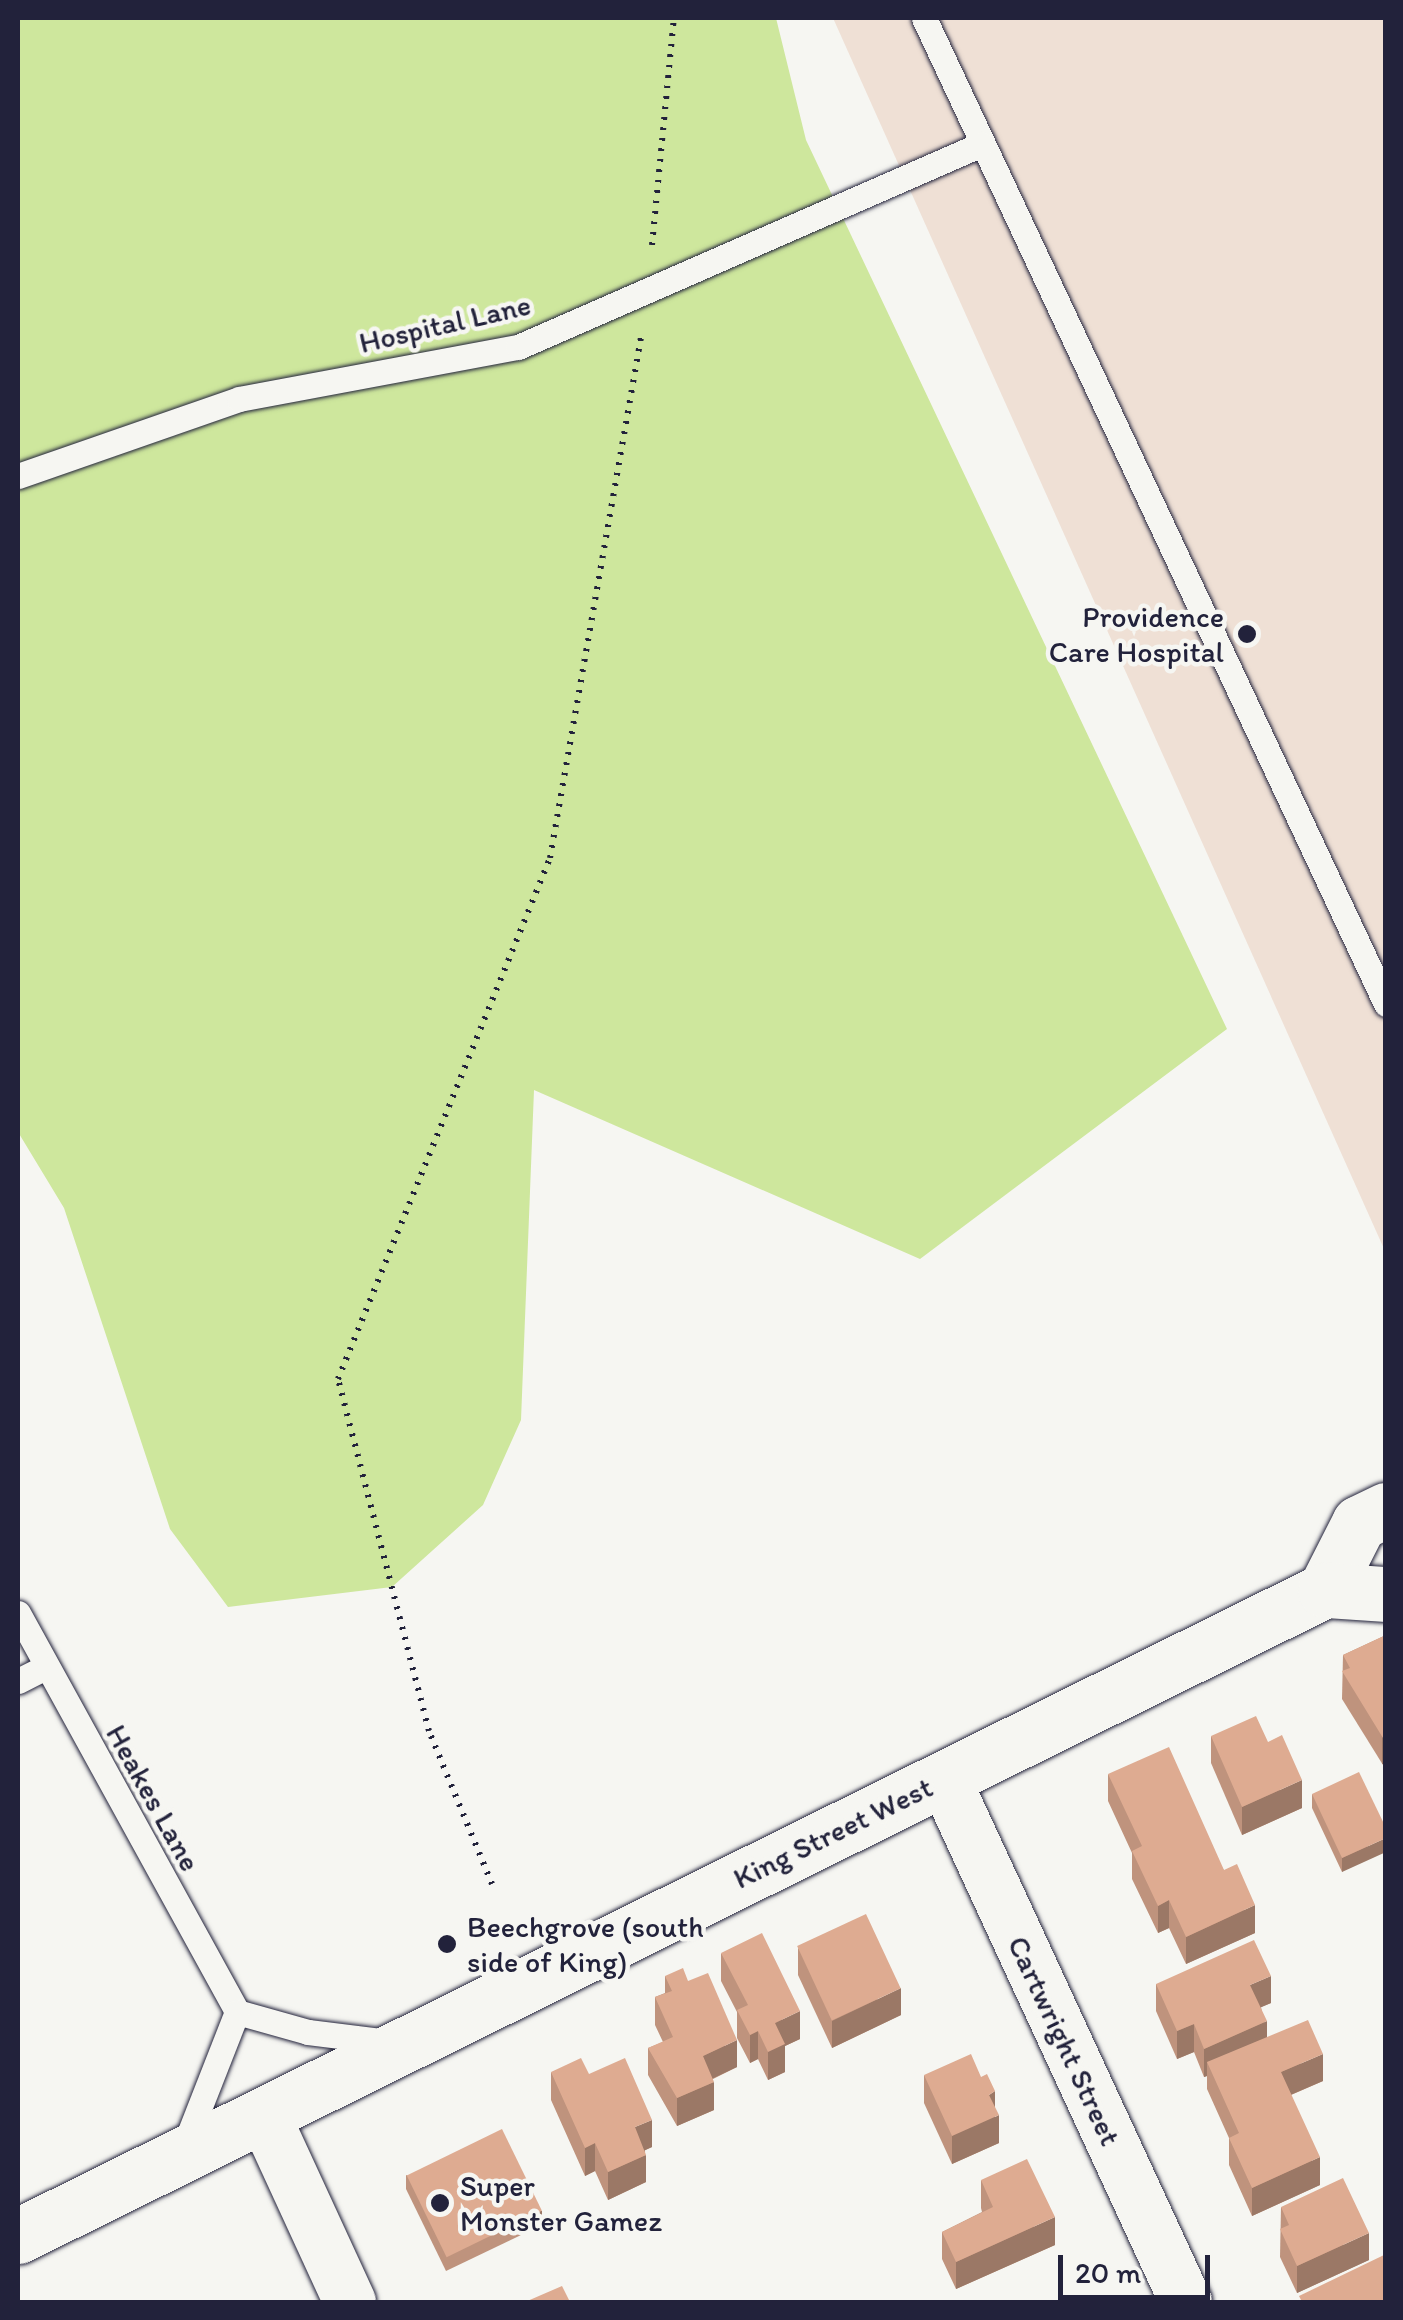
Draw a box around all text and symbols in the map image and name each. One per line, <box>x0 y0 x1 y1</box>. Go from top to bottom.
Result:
street label: Hospital Lane <box>355 287 535 361</box>
place label: Providence Care Hospital <box>1049 599 1224 670</box>
marker: Providence Care Hospital <box>1234 621 1260 647</box>
street label: Heakes Lane <box>98 1718 208 1878</box>
street label: King Street West <box>728 1770 938 1896</box>
place label: Beechgrove (south side of King) <box>467 1909 704 1980</box>
street label: Cartwright Street <box>1000 1931 1128 2151</box>
marker: Beechgrove (south side of King) <box>436 1933 458 1955</box>
place label: Super Monster Gamez <box>460 2168 663 2238</box>
marker: Super Monster Gamez <box>429 2192 451 2214</box>
scale bar <box>1063 2235 1216 2297</box>
text: 20 m <box>1075 2254 1141 2291</box>

